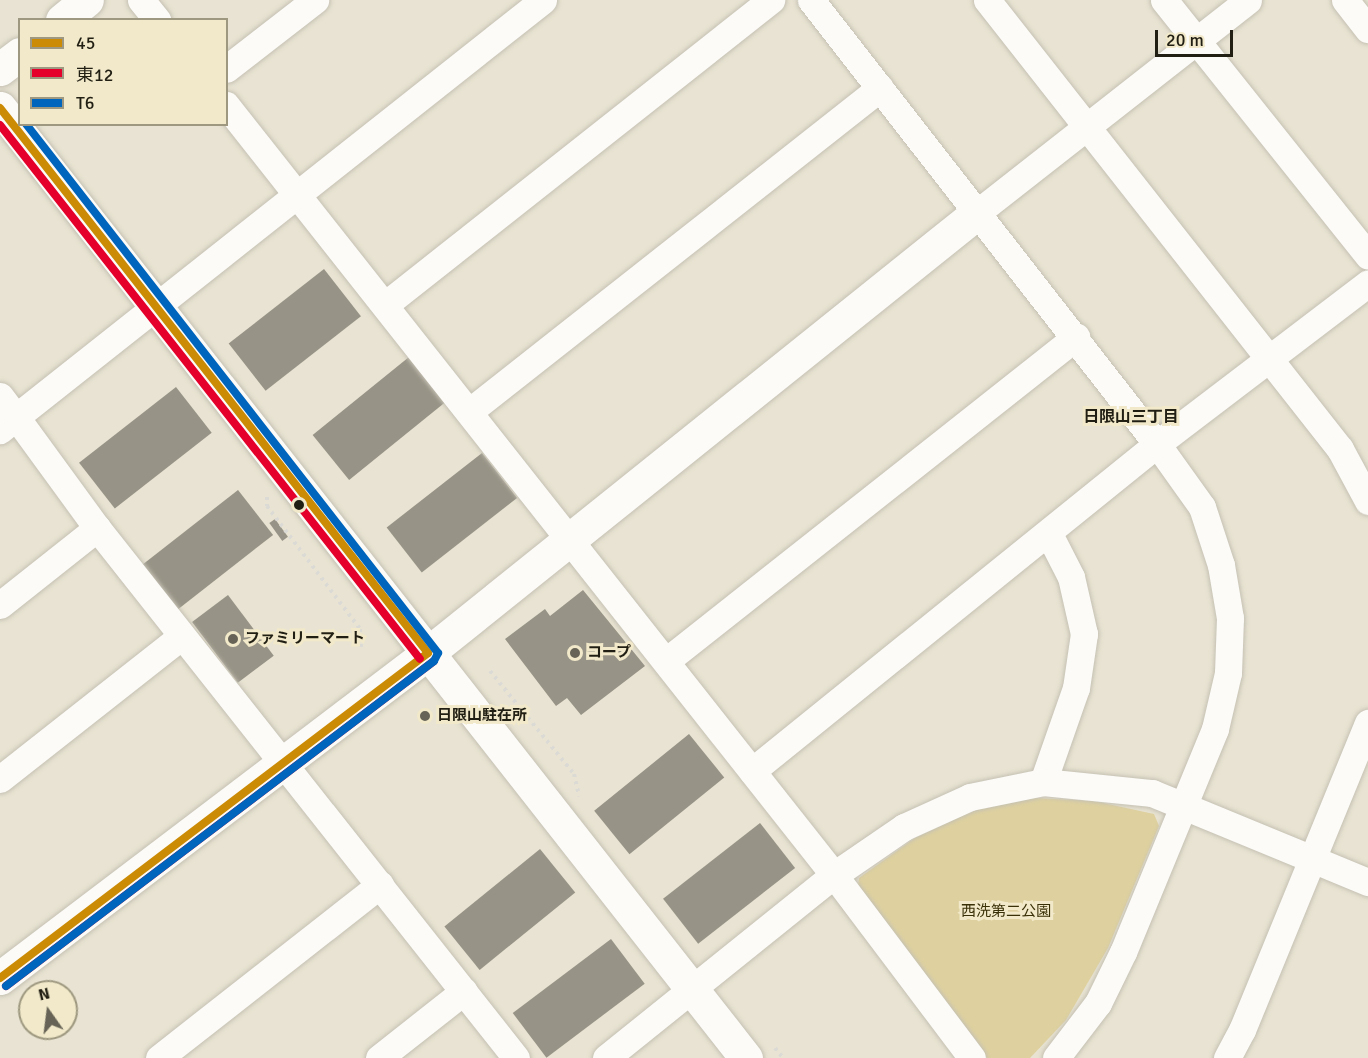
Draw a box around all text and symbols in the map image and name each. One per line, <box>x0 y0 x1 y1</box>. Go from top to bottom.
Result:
legend <box>18 18 228 126</box>
scale bar <box>1158 18 1236 56</box>
text: 20 m <box>1166 29 1204 51</box>
text: 45 <box>76 32 95 54</box>
text: 東12 <box>76 64 113 86</box>
text: T6 <box>76 92 95 114</box>
district label: 日限山三丁目 <box>1083 407 1179 427</box>
unlabelled marker <box>293 499 305 511</box>
place label: ファミリーマート <box>245 630 365 648</box>
marker: ファミリーマート <box>226 632 240 646</box>
place label: コープ <box>587 644 632 662</box>
marker: コープ <box>568 646 582 660</box>
place label: 日限山駐在所 <box>437 707 527 725</box>
marker: 日限山駐在所 <box>418 709 432 723</box>
park label: 西洗第二公園 <box>961 903 1051 921</box>
north arrow <box>18 980 78 1040</box>
text: N <box>36 983 52 1006</box>

